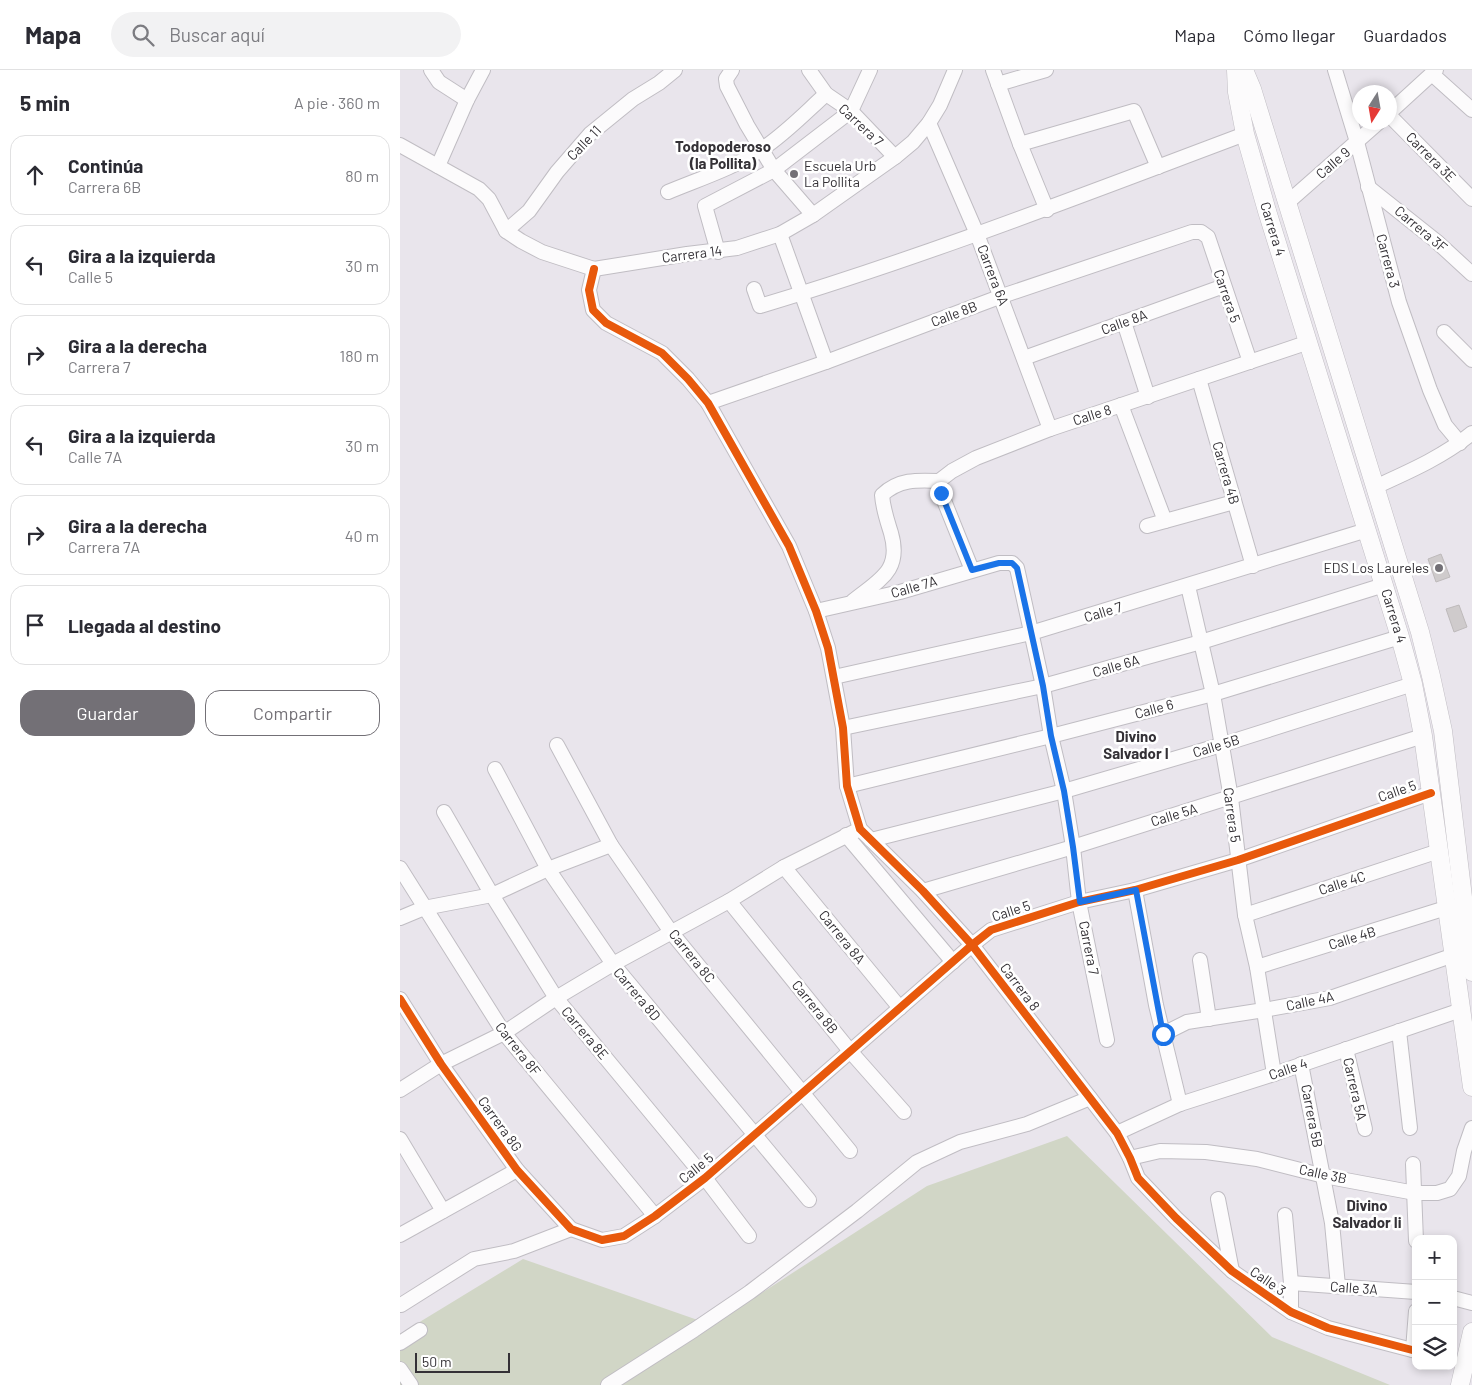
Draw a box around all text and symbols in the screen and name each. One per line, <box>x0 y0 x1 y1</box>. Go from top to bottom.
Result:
search box <box>111 12 461 57</box>
text: Mapa <box>25 20 81 49</box>
icon: search <box>129 21 157 49</box>
text: Buscar aquí <box>169 23 265 46</box>
text: Mapa <box>1174 24 1215 46</box>
text: Cómo llegar <box>1243 24 1335 46</box>
text: Guardados <box>1363 24 1447 46</box>
north arrow <box>1352 85 1397 130</box>
text: 5 min <box>20 90 70 115</box>
text: A pie · 360 m <box>294 93 380 112</box>
street label: Carrera 7 <box>836 100 887 150</box>
street label: Calle 11 <box>563 122 604 164</box>
street label: Carrera 3E <box>1403 128 1460 185</box>
district label: Todopoderoso (la Pollita) <box>675 137 771 172</box>
street label: Calle 9 <box>1312 143 1353 182</box>
text: Continúa <box>68 154 143 177</box>
place label: Escuela Urb La Pollita <box>804 157 876 190</box>
icon: ahead <box>21 161 49 189</box>
text: 80 m <box>345 166 379 185</box>
marker: Escuela Urb La Pollita <box>788 168 800 180</box>
text: Carrera 6B <box>68 177 141 196</box>
street label: Carrera 4 <box>1257 200 1290 258</box>
street label: Carrera 3F <box>1392 202 1451 256</box>
street label: Carrera 3 <box>1373 232 1404 290</box>
street label: Carrera 14 <box>661 241 723 266</box>
street label: Carrera 6A <box>974 242 1013 308</box>
text: Gira a la izquierda <box>68 244 216 267</box>
icon: left <box>21 251 49 279</box>
text: 30 m <box>345 256 379 275</box>
text: Calle 5 <box>68 267 113 286</box>
street label: Carrera 5 <box>1210 267 1245 325</box>
street label: Calle 8B <box>928 297 979 330</box>
street label: Calle 8A <box>1098 305 1150 338</box>
text: Gira a la derecha <box>68 334 207 357</box>
icon: right <box>21 341 49 369</box>
text: 180 m <box>340 346 379 365</box>
text: Carrera 7 <box>68 357 131 376</box>
street label: Calle 8 <box>1070 400 1113 429</box>
text: Gira a la izquierda <box>68 424 216 447</box>
icon: left <box>21 431 49 459</box>
text: 30 m <box>345 436 379 455</box>
street label: Carrera 4B <box>1209 439 1244 506</box>
text: Calle 7A <box>68 447 122 466</box>
route end <box>930 482 953 505</box>
text: Gira a la derecha <box>68 514 207 537</box>
icon: right <box>21 521 49 549</box>
text: 40 m <box>345 526 379 545</box>
text: Carrera 7A <box>68 537 140 556</box>
place label: EDS Los Laureles <box>1323 559 1429 576</box>
marker: EDS Los Laureles <box>1433 562 1445 574</box>
street label: Calle 7A <box>889 572 939 601</box>
street label: Carrera 4 <box>1378 587 1411 645</box>
street label: Calle 7 <box>1082 598 1124 625</box>
icon: arrive <box>21 611 49 639</box>
text: Llegada al destino <box>68 614 221 637</box>
street label: Calle 6A <box>1090 651 1142 680</box>
button: Guardar <box>20 690 195 736</box>
button: Compartir <box>205 690 380 736</box>
street label: Calle 6 <box>1133 695 1175 722</box>
district label: Divino Salvador I <box>1103 727 1169 762</box>
street label: Calle 5B <box>1190 730 1241 761</box>
street label: Calle 5 <box>1375 776 1418 805</box>
street label: Carrera 5 <box>1220 786 1245 844</box>
street label: Calle 5A <box>1148 799 1200 830</box>
street label: Calle 4C <box>1316 867 1368 898</box>
street label: Calle 5 <box>989 896 1032 925</box>
street label: Carrera 8A <box>816 906 869 967</box>
street label: Carrera 7 <box>1076 919 1103 977</box>
street label: Calle 4B <box>1326 922 1378 953</box>
street label: Carrera 8C <box>666 925 719 986</box>
street label: Carrera 8 <box>997 959 1044 1014</box>
street label: Carrera 8D <box>610 964 664 1024</box>
street label: Carrera 8B <box>789 976 842 1037</box>
street label: Calle 4A <box>1284 987 1336 1014</box>
street label: Carrera 8E <box>558 1003 612 1063</box>
street label: Carrera 8F <box>492 1018 545 1079</box>
route start <box>1152 1023 1175 1046</box>
street label: Calle 4 <box>1266 1054 1310 1083</box>
street label: Carrera 5A <box>1340 1056 1371 1122</box>
street label: Carrera 5B <box>1298 1083 1327 1149</box>
street label: Carrera 8G <box>475 1093 526 1155</box>
street label: Calle 5 <box>675 1149 716 1187</box>
street label: Calle 3B <box>1298 1160 1348 1187</box>
district label: Divino Salvador Ii <box>1332 1196 1402 1231</box>
map controls <box>1412 1235 1457 1370</box>
button: + <box>1412 1235 1457 1280</box>
street label: Calle 3 <box>1247 1263 1289 1299</box>
street label: Calle 3A <box>1330 1277 1379 1298</box>
button: − <box>1412 1280 1457 1325</box>
button: layers <box>1412 1325 1457 1370</box>
scale bar <box>415 1350 510 1373</box>
text: 50 m <box>422 1353 451 1370</box>

